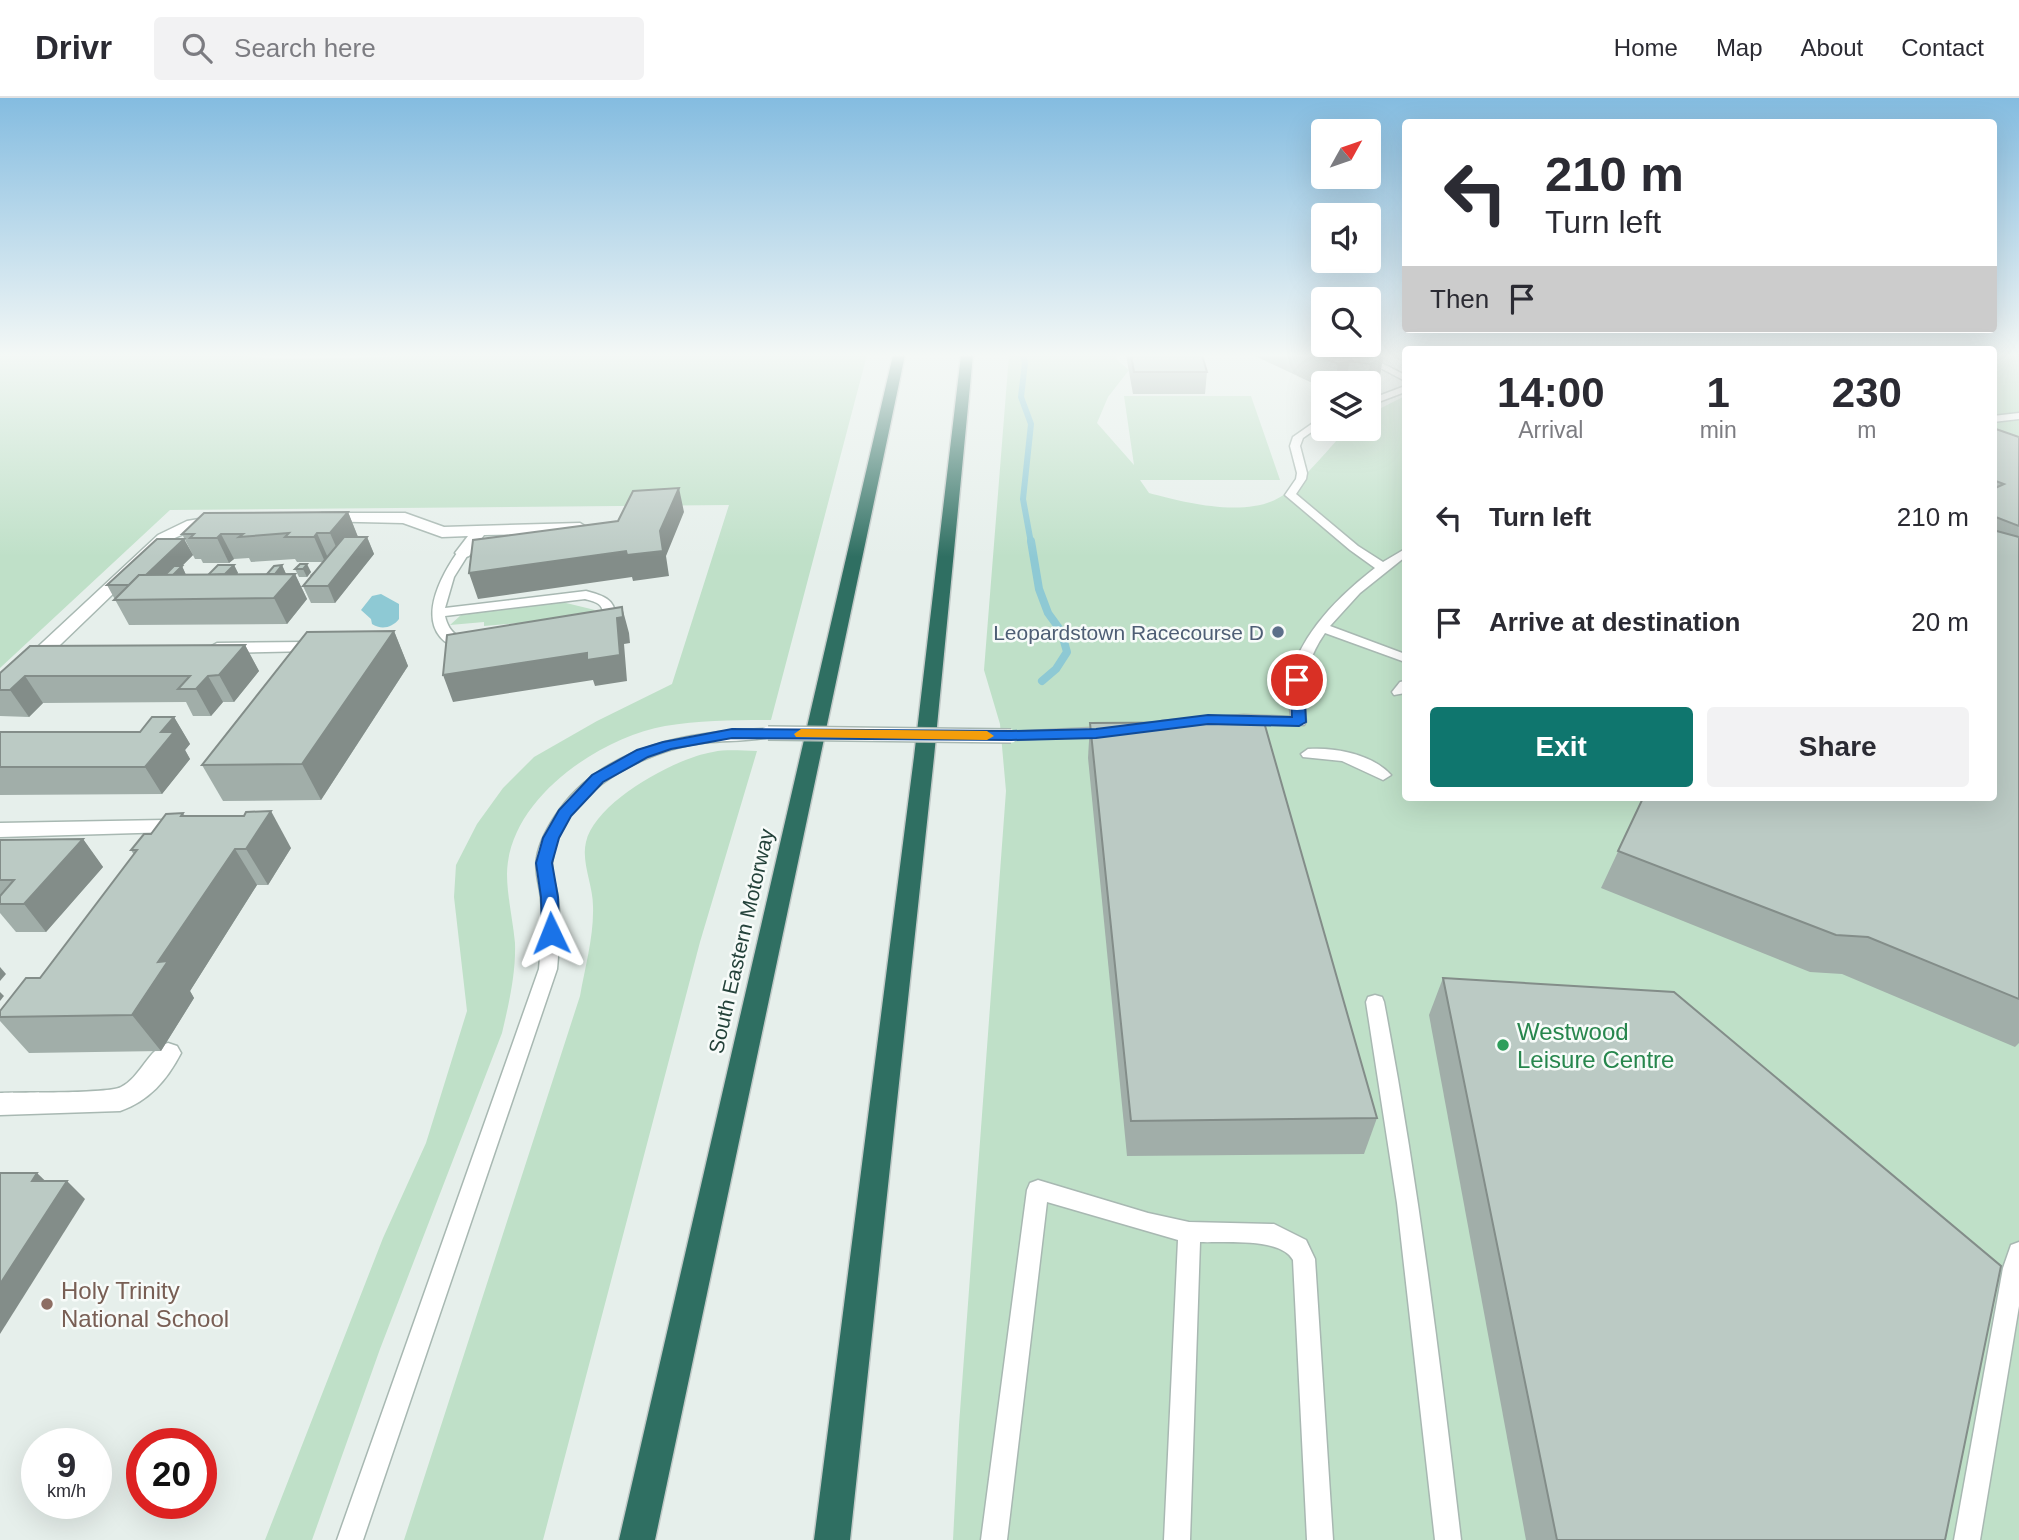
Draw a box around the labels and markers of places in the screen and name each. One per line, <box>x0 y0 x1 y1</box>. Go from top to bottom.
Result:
place label: Leopardstown Racecourse D <box>993 621 1264 644</box>
marker: Leopardstown Racecourse D <box>1270 624 1286 640</box>
pin <box>1267 650 1327 710</box>
place label: Westwood Leisure Centre <box>1517 1018 1674 1073</box>
marker: Westwood Leisure Centre <box>1495 1037 1511 1053</box>
place label: Holy Trinity National School <box>61 1277 229 1332</box>
marker: Holy Trinity National School <box>39 1296 55 1312</box>

